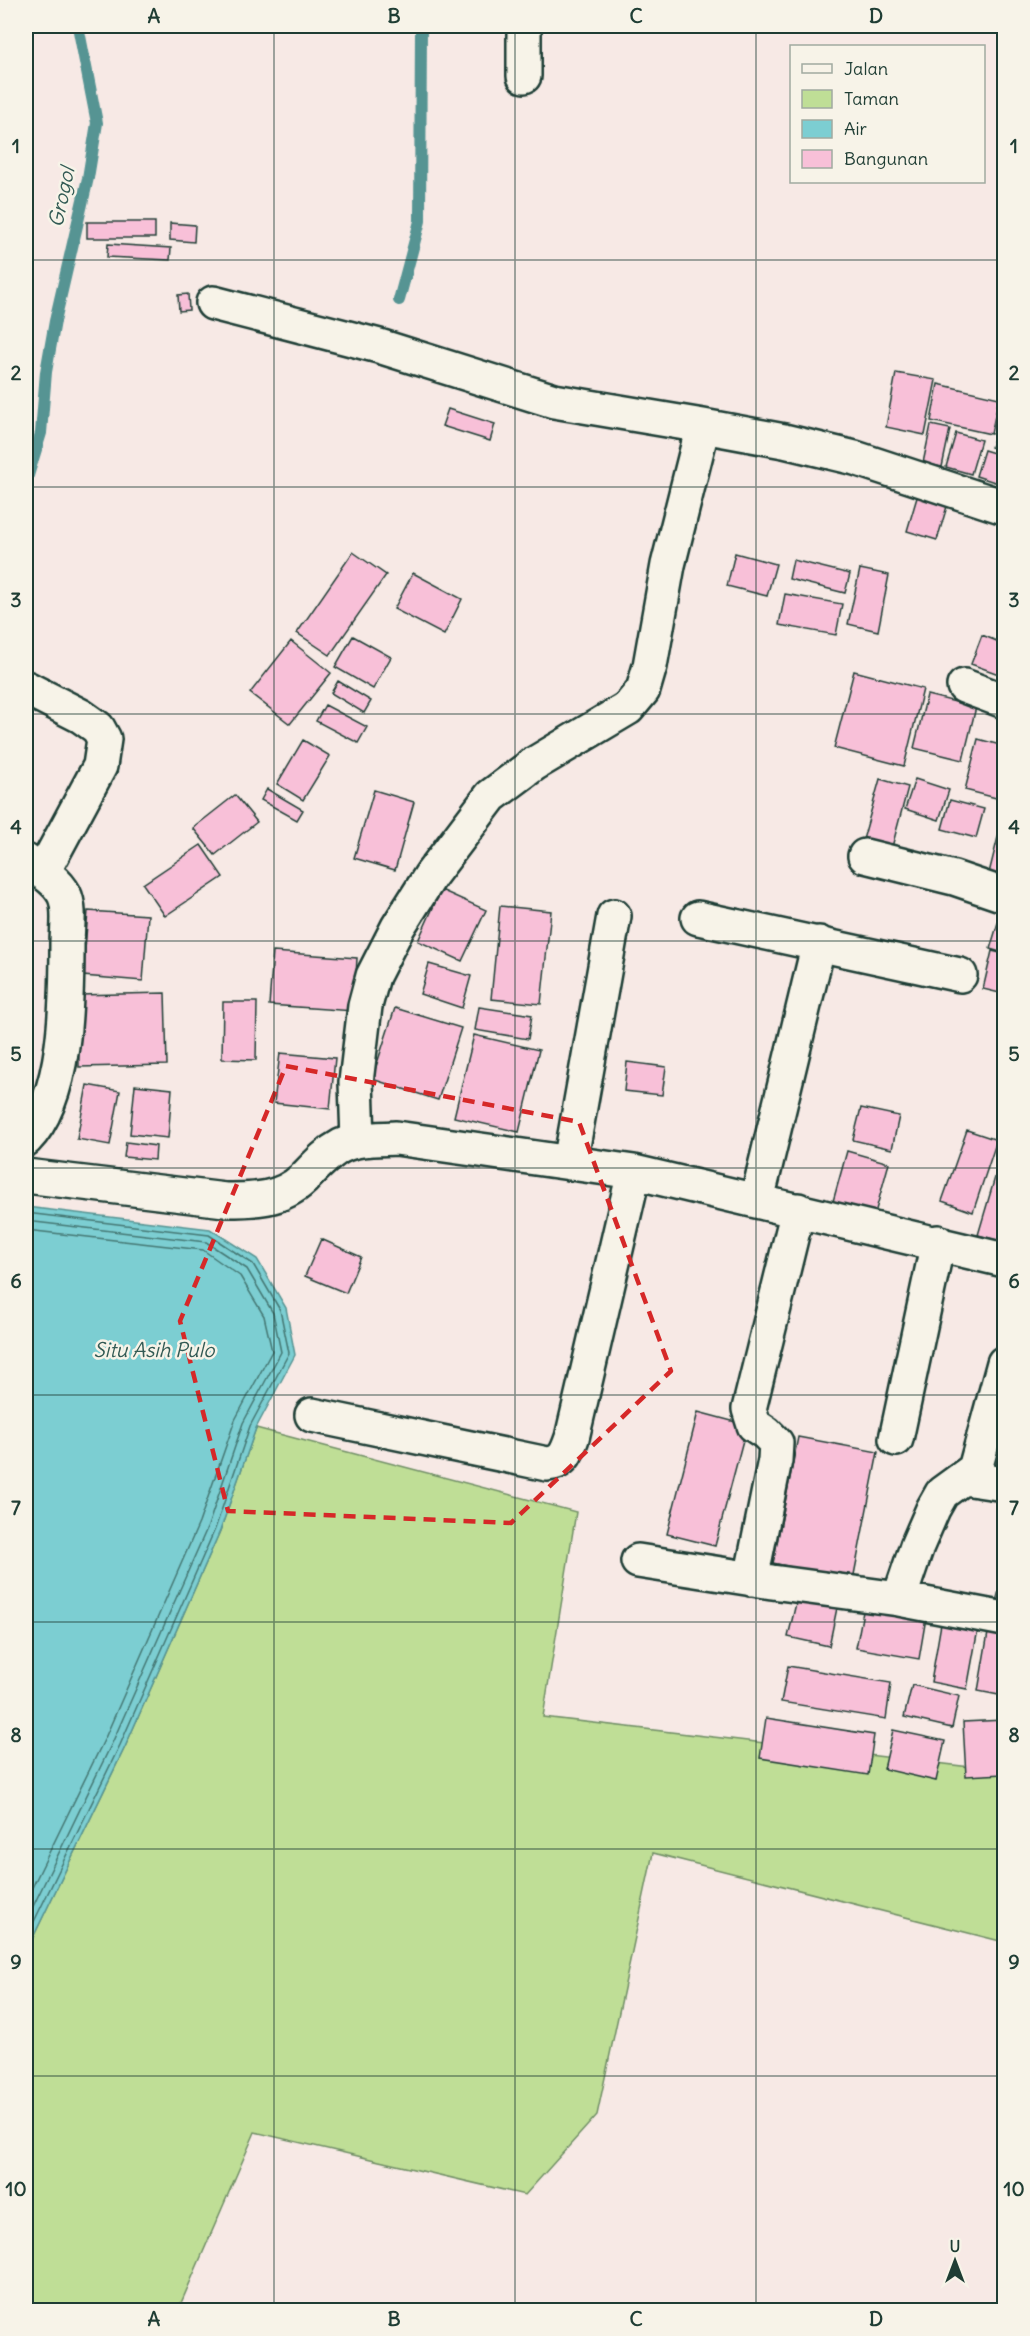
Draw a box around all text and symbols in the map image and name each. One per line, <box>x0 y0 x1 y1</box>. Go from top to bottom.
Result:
text: A <box>148 3 161 28</box>
text: B <box>387 3 401 28</box>
text: C <box>629 3 643 28</box>
text: D <box>869 3 883 28</box>
legend <box>790 45 985 183</box>
text: Jalan <box>844 57 888 80</box>
text: Taman <box>844 87 899 110</box>
text: Air <box>844 117 868 140</box>
text: 1 <box>12 133 20 158</box>
text: 1 <box>1010 133 1018 158</box>
text: Bangunan <box>844 147 928 170</box>
water label: Grogol <box>42 162 80 229</box>
text: 2 <box>11 360 22 385</box>
text: 2 <box>1009 360 1020 385</box>
text: 3 <box>10 587 22 612</box>
text: 3 <box>1008 587 1020 612</box>
text: 4 <box>10 814 22 839</box>
text: 4 <box>1008 814 1020 839</box>
text: 5 <box>10 1041 22 1066</box>
text: 5 <box>1008 1041 1020 1066</box>
text: 6 <box>10 1268 22 1293</box>
text: 6 <box>1008 1268 1020 1293</box>
water label: Situ Asih Pulo <box>94 1337 216 1362</box>
text: 7 <box>11 1495 21 1520</box>
text: 7 <box>1009 1495 1019 1520</box>
text: 8 <box>10 1722 22 1747</box>
text: 8 <box>1008 1722 1020 1747</box>
text: 9 <box>10 1949 22 1974</box>
text: 9 <box>1008 1949 1020 1974</box>
text: 10 <box>5 2176 27 2201</box>
text: 10 <box>1003 2176 1025 2201</box>
north arrow <box>925 2231 985 2291</box>
text: U <box>950 2236 960 2256</box>
text: A <box>148 2306 161 2331</box>
text: B <box>387 2306 401 2331</box>
text: C <box>629 2306 643 2331</box>
text: D <box>869 2306 883 2331</box>

